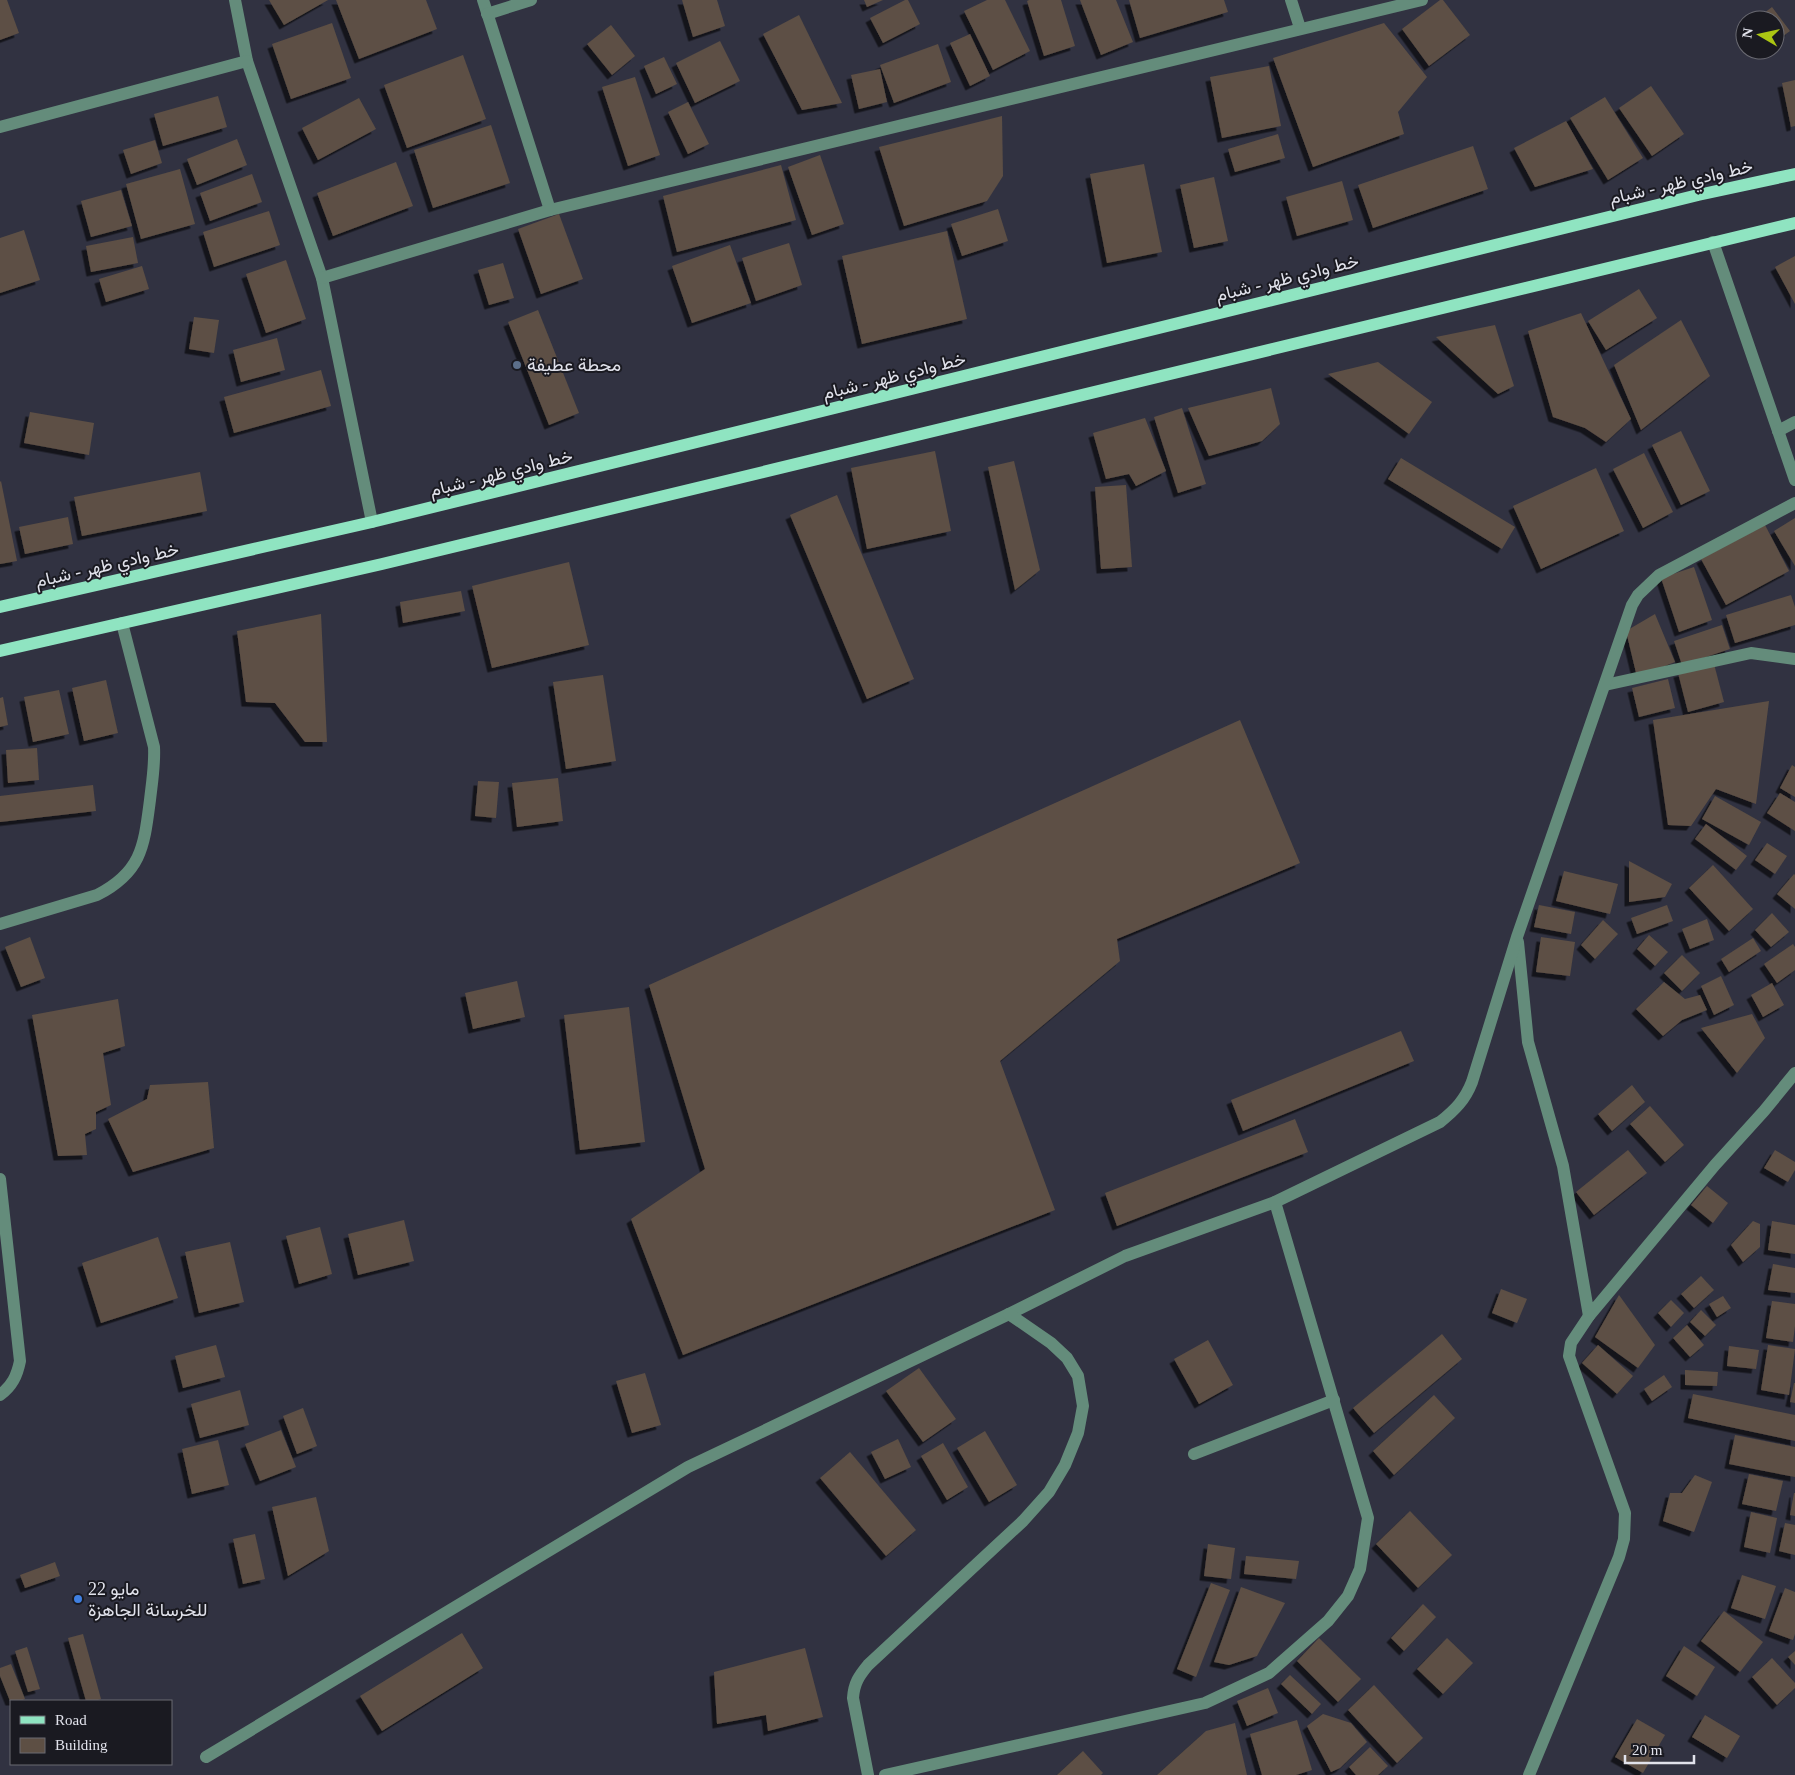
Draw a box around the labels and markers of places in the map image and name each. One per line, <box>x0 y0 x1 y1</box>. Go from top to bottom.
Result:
place label: محطة عطيفة <box>527 355 621 375</box>
marker: محطة عطيفة <box>511 359 523 371</box>
place label: 22 مايو للخرسانة الجاهزة <box>88 1579 207 1621</box>
marker: 22 مايو للخرسانة الجاهزة <box>72 1593 84 1605</box>

